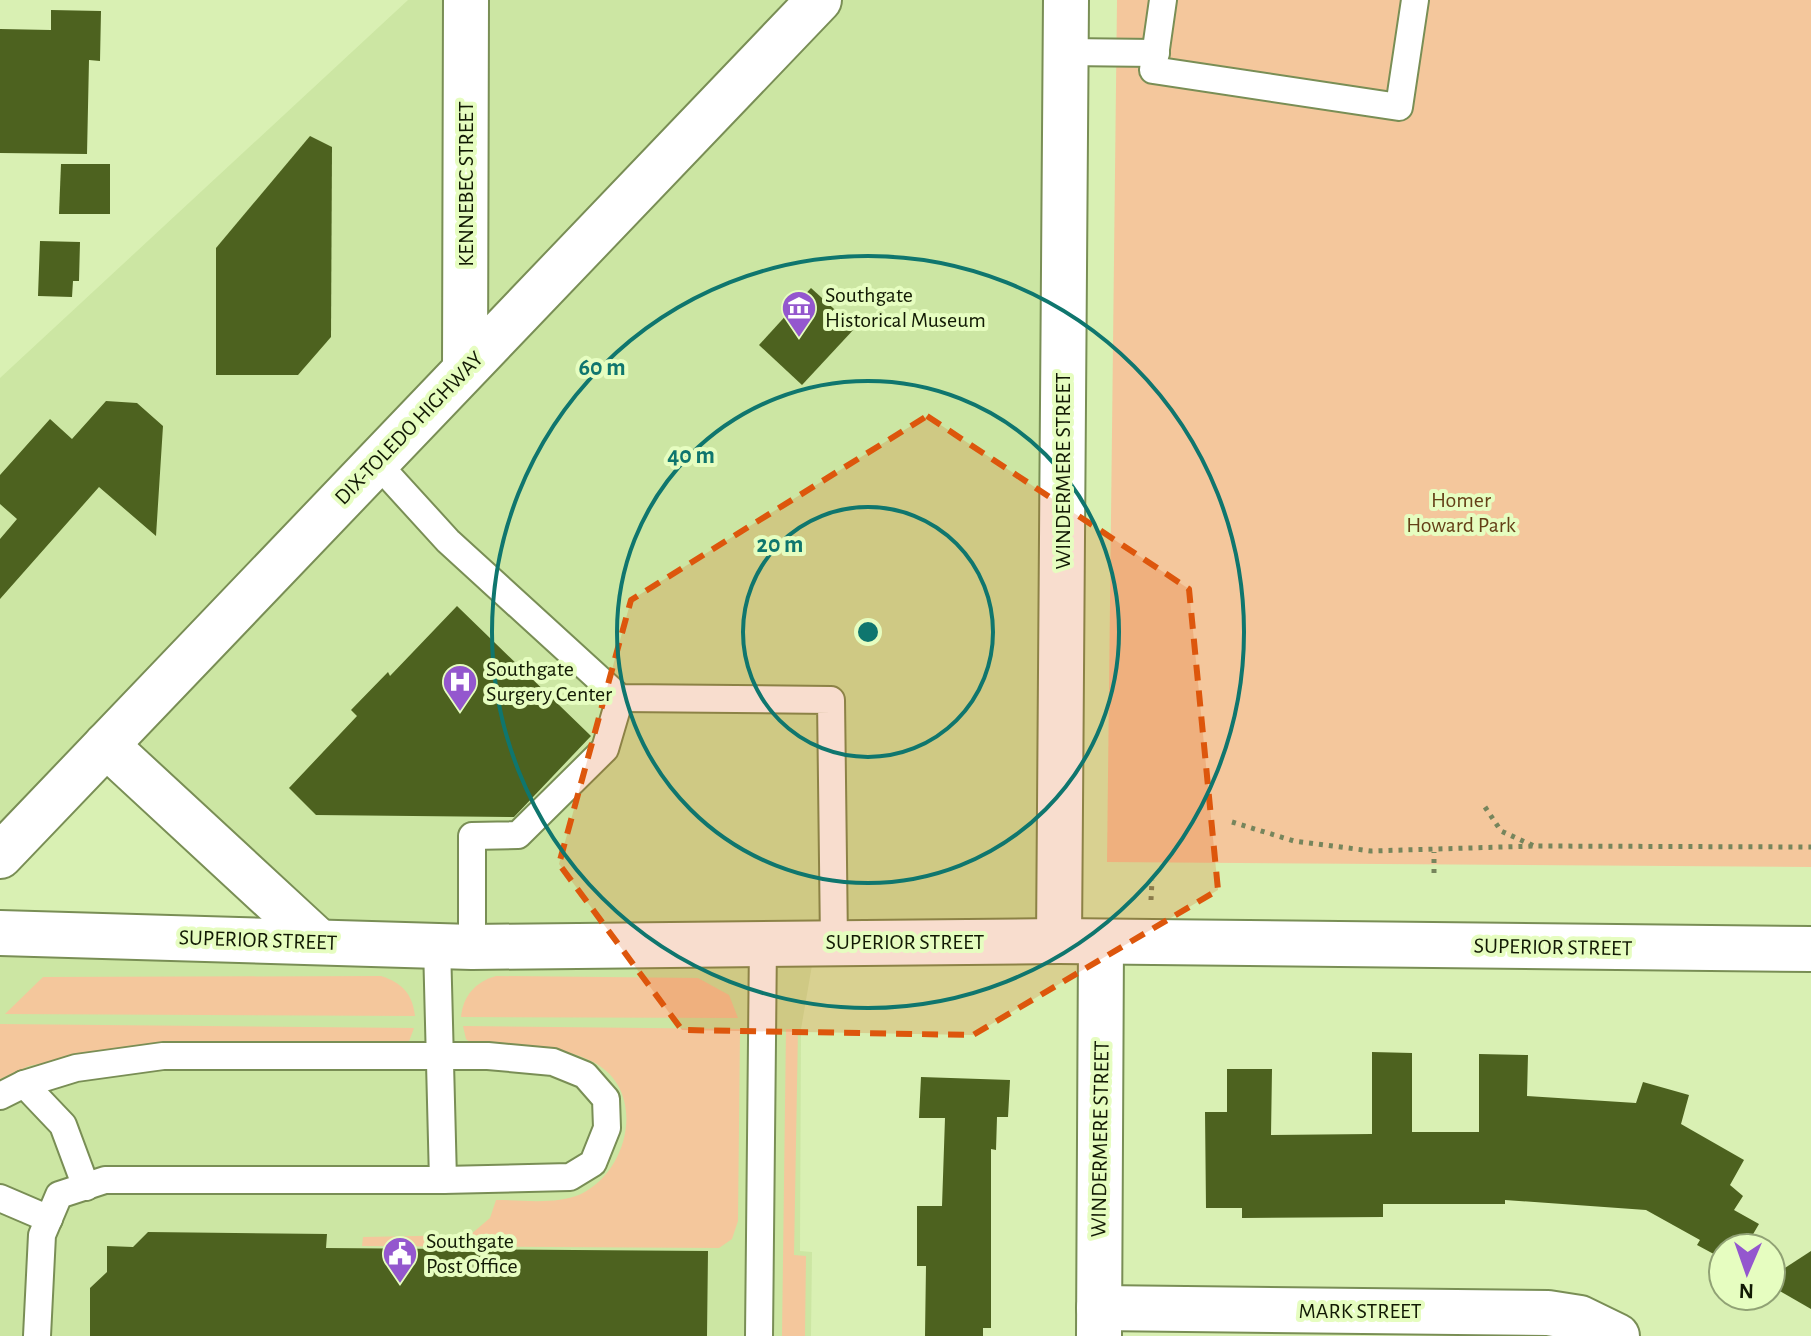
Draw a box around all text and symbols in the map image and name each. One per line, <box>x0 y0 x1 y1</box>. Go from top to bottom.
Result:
street label: KENNEBEC STREET <box>455 101 477 267</box>
place label: Southgate Historical Museum <box>825 284 986 331</box>
museum icon: Southgate Historical Museum <box>780 289 818 339</box>
street label: DIX-TOLEDO HIGHWAY <box>330 347 488 509</box>
text: 60 m <box>578 356 626 380</box>
street label: WINDERMERE STREET <box>1052 372 1074 570</box>
text: 40 m <box>667 444 715 468</box>
park label: Homer Howard Park <box>1406 489 1516 536</box>
text: 20 m <box>757 533 803 557</box>
centre of rings <box>854 618 882 646</box>
place label: Southgate Surgery Center <box>486 658 612 705</box>
hospital icon: Southgate Surgery Center <box>441 663 479 713</box>
street label: SUPERIOR STREET <box>178 926 338 954</box>
street label: SUPERIOR STREET <box>826 931 985 953</box>
street label: SUPERIOR STREET <box>1473 935 1633 959</box>
street label: WINDERMERE STREET <box>1087 1040 1113 1238</box>
place label: Southgate Post Office <box>426 1230 518 1277</box>
north arrow <box>1707 1232 1787 1312</box>
public building icon: Southgate Post Office <box>381 1235 419 1285</box>
text: N <box>1738 1280 1754 1302</box>
street label: MARK STREET <box>1299 1300 1422 1322</box>

